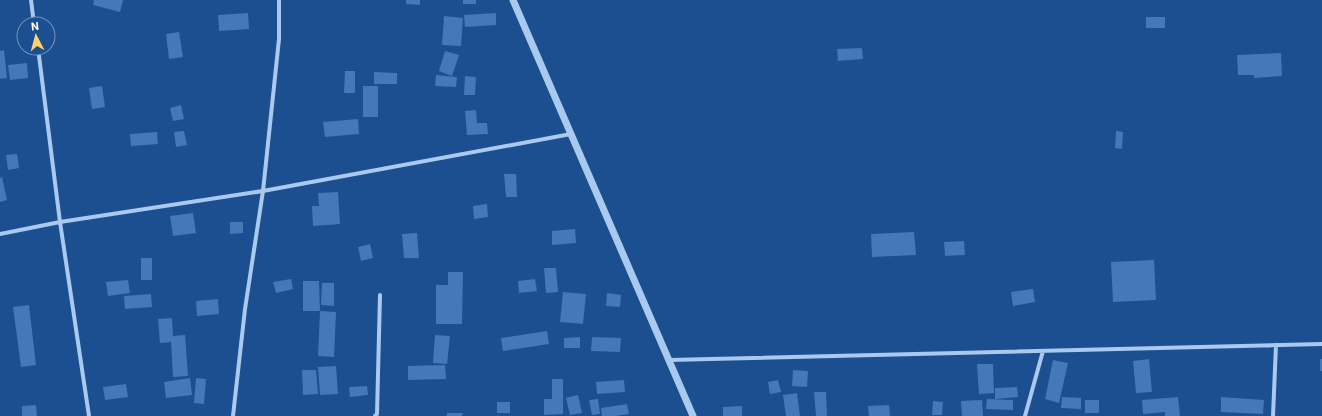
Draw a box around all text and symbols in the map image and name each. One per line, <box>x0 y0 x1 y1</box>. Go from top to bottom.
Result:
north arrow <box>16 16 56 56</box>
text: N <box>30 20 40 33</box>

